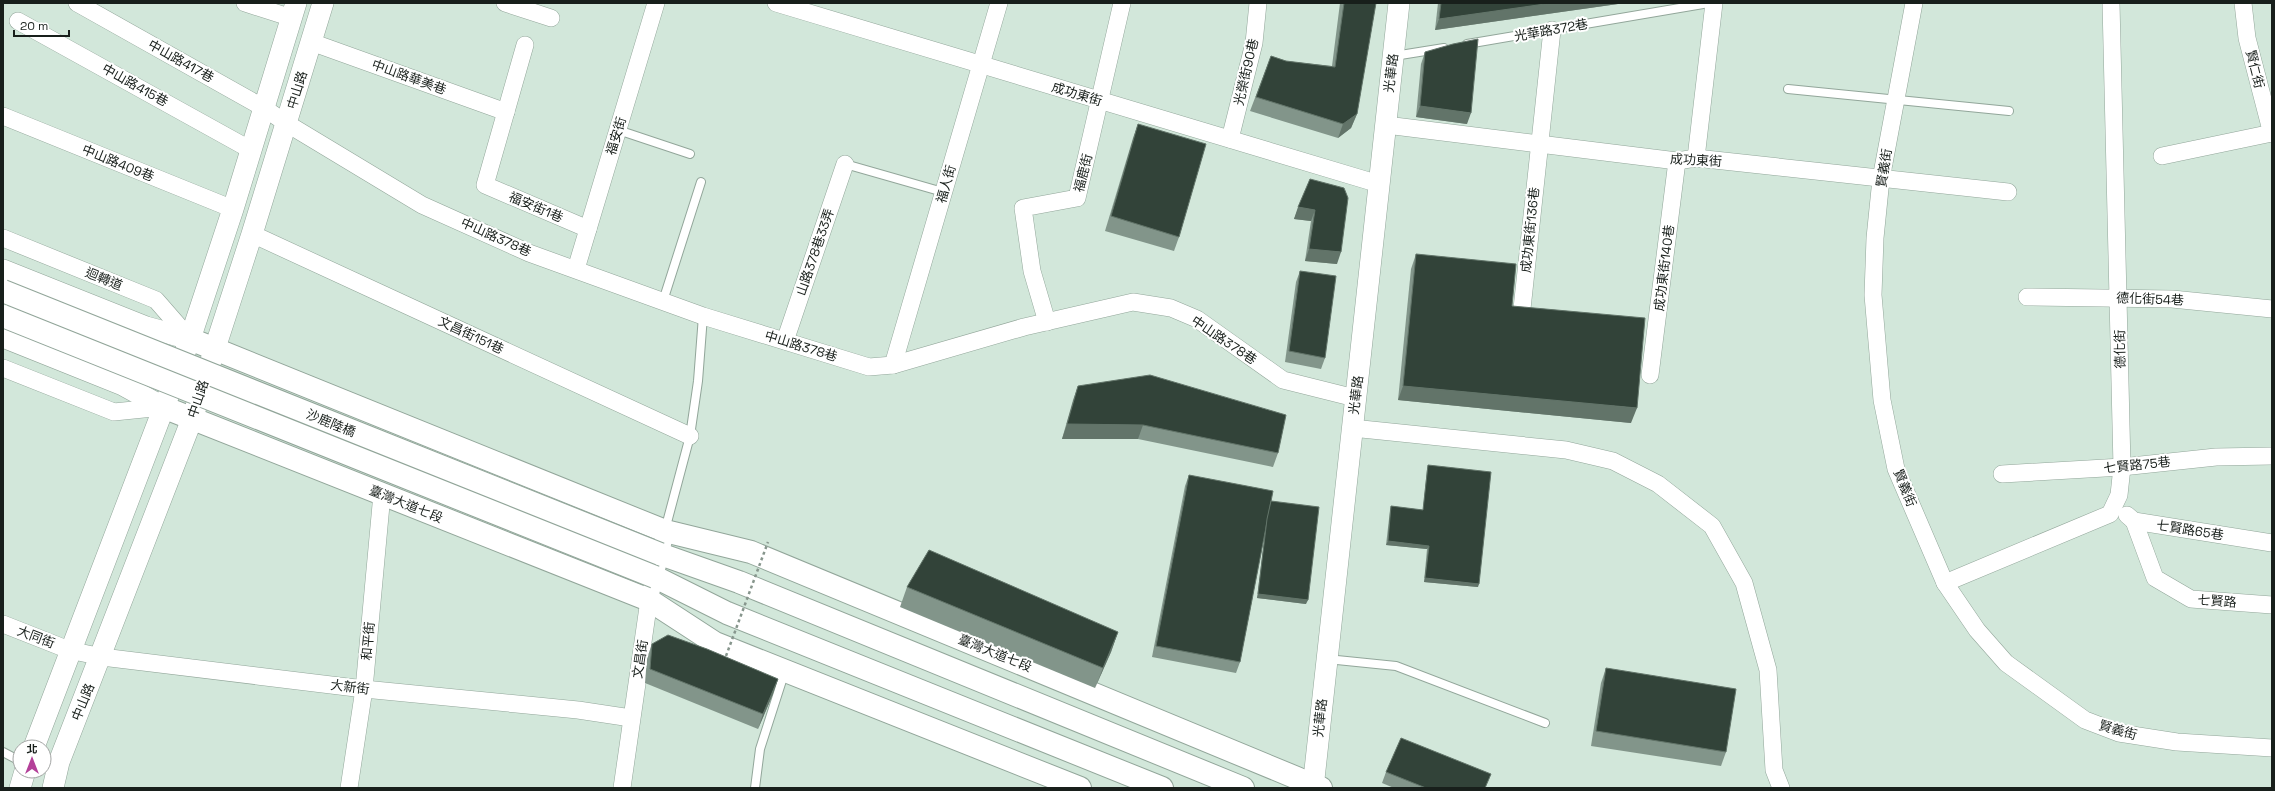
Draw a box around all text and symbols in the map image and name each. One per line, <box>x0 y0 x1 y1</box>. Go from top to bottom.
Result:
scale bar <box>14 12 69 38</box>
street label: 光華路372巷 <box>1513 15 1589 45</box>
text: 20 m <box>20 18 48 34</box>
street label: 中山路417巷 <box>145 36 217 86</box>
street label: 光榮街90巷 <box>1230 37 1262 107</box>
street label: 賢仁街 <box>2242 48 2268 90</box>
street label: 光華路 <box>1380 53 1402 93</box>
street label: 中山路華美巷 <box>369 56 449 98</box>
street label: 中山路415巷 <box>99 60 171 110</box>
street label: 中山路 <box>283 69 311 111</box>
street label: 成功東街 <box>1050 78 1104 110</box>
street label: 福安街 <box>602 115 630 157</box>
street label: 中山路409巷 <box>79 141 157 185</box>
street label: 賢義街 <box>1873 147 1895 189</box>
street label: 成功東街 <box>1670 150 1722 170</box>
street label: 福鹿街 <box>1070 152 1096 194</box>
street label: 福人街 <box>932 163 960 205</box>
street label: 成功東街136巷 <box>1517 186 1543 274</box>
street label: 福安街1巷 <box>506 188 566 226</box>
street label: 山路378巷33弄 <box>792 206 838 298</box>
street label: 中山路378巷 <box>458 214 534 260</box>
street label: 成功東街140巷 <box>1650 224 1678 312</box>
street label: 迴轉道 <box>83 264 125 294</box>
street label: 德化街54巷 <box>2116 289 2184 309</box>
street label: 文昌街151巷 <box>435 312 507 358</box>
street label: 中山路378巷 <box>1188 312 1260 368</box>
street label: 中山路378巷 <box>763 327 839 365</box>
street label: 德化街 <box>2111 329 2129 369</box>
street label: 光華路 <box>1345 375 1367 415</box>
street label: 中山路 <box>184 378 212 420</box>
street label: 沙鹿陸橋 <box>304 405 358 441</box>
street label: 七賢路75巷 <box>2103 453 2171 477</box>
street label: 賢義街 <box>1890 467 1920 509</box>
street label: 臺灣大道七段 <box>367 482 445 526</box>
street label: 七賢路65巷 <box>2155 516 2225 544</box>
street label: 七賢路 <box>2197 591 2237 611</box>
street label: 和平街 <box>358 621 378 661</box>
street label: 大同街 <box>15 622 57 652</box>
street label: 臺灣大道七段 <box>956 631 1034 675</box>
street label: 文昌街 <box>629 638 651 680</box>
street label: 大新街 <box>330 676 370 698</box>
street label: 中山路 <box>68 681 98 723</box>
street label: 光華路 <box>1310 698 1330 738</box>
street label: 賢義街 <box>2097 716 2139 744</box>
north arrow <box>12 739 52 779</box>
text: 北 <box>27 742 38 756</box>

